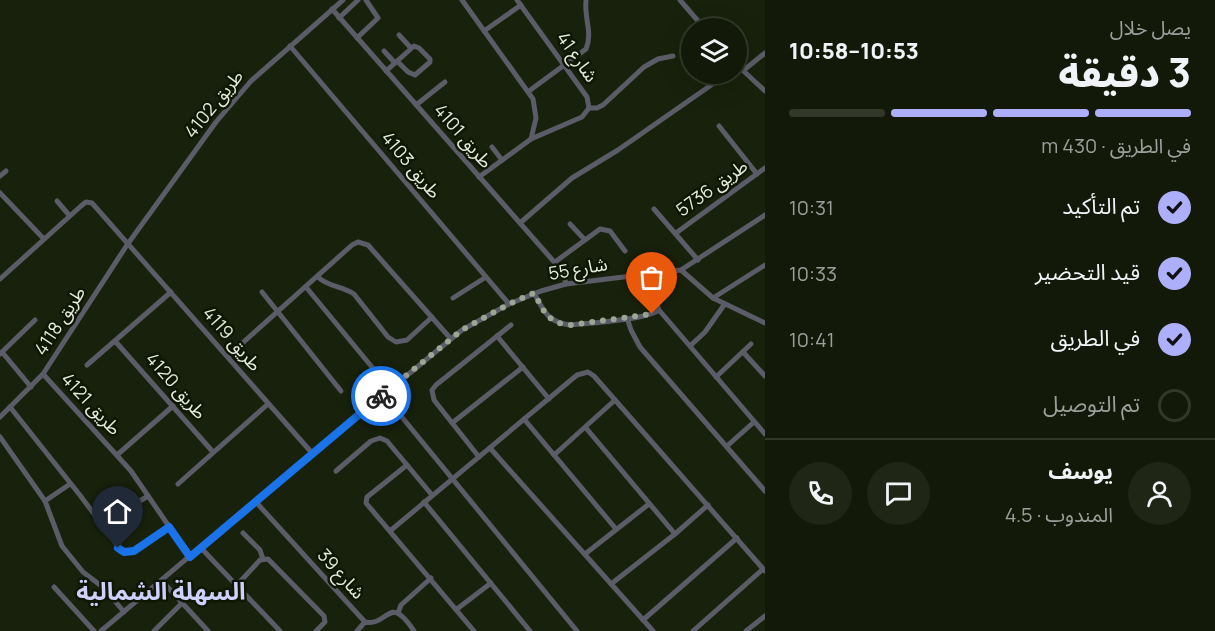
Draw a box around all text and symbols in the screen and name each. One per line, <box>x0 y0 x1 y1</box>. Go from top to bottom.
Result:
text: يصل خلال <box>1110 14 1191 41</box>
map controls <box>681 18 747 84</box>
button: layers <box>681 18 747 84</box>
street label: شارع 41 <box>549 26 604 88</box>
text: 10:53–10:58 <box>789 36 919 66</box>
text: 3 دقيقة <box>1058 45 1191 99</box>
street label: طريق 4102 <box>178 64 248 142</box>
street label: طريق 4101 <box>429 98 498 173</box>
street label: طريق 4103 <box>377 126 447 203</box>
text: في الطريق · 430 m <box>1041 132 1191 159</box>
street label: طريق 5736 <box>671 153 752 221</box>
text: تم التأكيد <box>1062 191 1140 221</box>
icon: check <box>1158 191 1191 224</box>
text: 10:31 <box>789 194 834 221</box>
street label: شارع 55 <box>546 251 610 288</box>
pin <box>626 252 677 314</box>
text: قيد التحضير <box>1035 257 1140 287</box>
icon: check <box>1158 257 1191 290</box>
text: 10:33 <box>789 260 837 287</box>
icon: bag <box>635 261 668 294</box>
street label: طريق 4118 <box>28 281 90 359</box>
street label: طريق 4119 <box>198 301 267 376</box>
text: في الطريق <box>1051 323 1140 353</box>
icon: check <box>1158 323 1191 356</box>
text: 10:41 <box>789 326 835 353</box>
street label: طريق 4120 <box>141 347 212 424</box>
courier <box>351 366 411 426</box>
street label: طريق 4121 <box>57 367 127 440</box>
icon: bike <box>365 380 398 413</box>
text: تم التوصيل <box>1043 389 1140 419</box>
text: يوسف <box>1048 456 1113 486</box>
button: phone <box>789 462 852 525</box>
button: chat <box>867 462 930 525</box>
button: person <box>1128 462 1191 525</box>
pin <box>92 486 143 548</box>
icon: home <box>101 495 134 528</box>
text: المندوب · 4.5 <box>1005 501 1113 528</box>
street label: شارع 39 <box>311 543 371 606</box>
district label: السهلة الشمالية <box>76 574 246 607</box>

